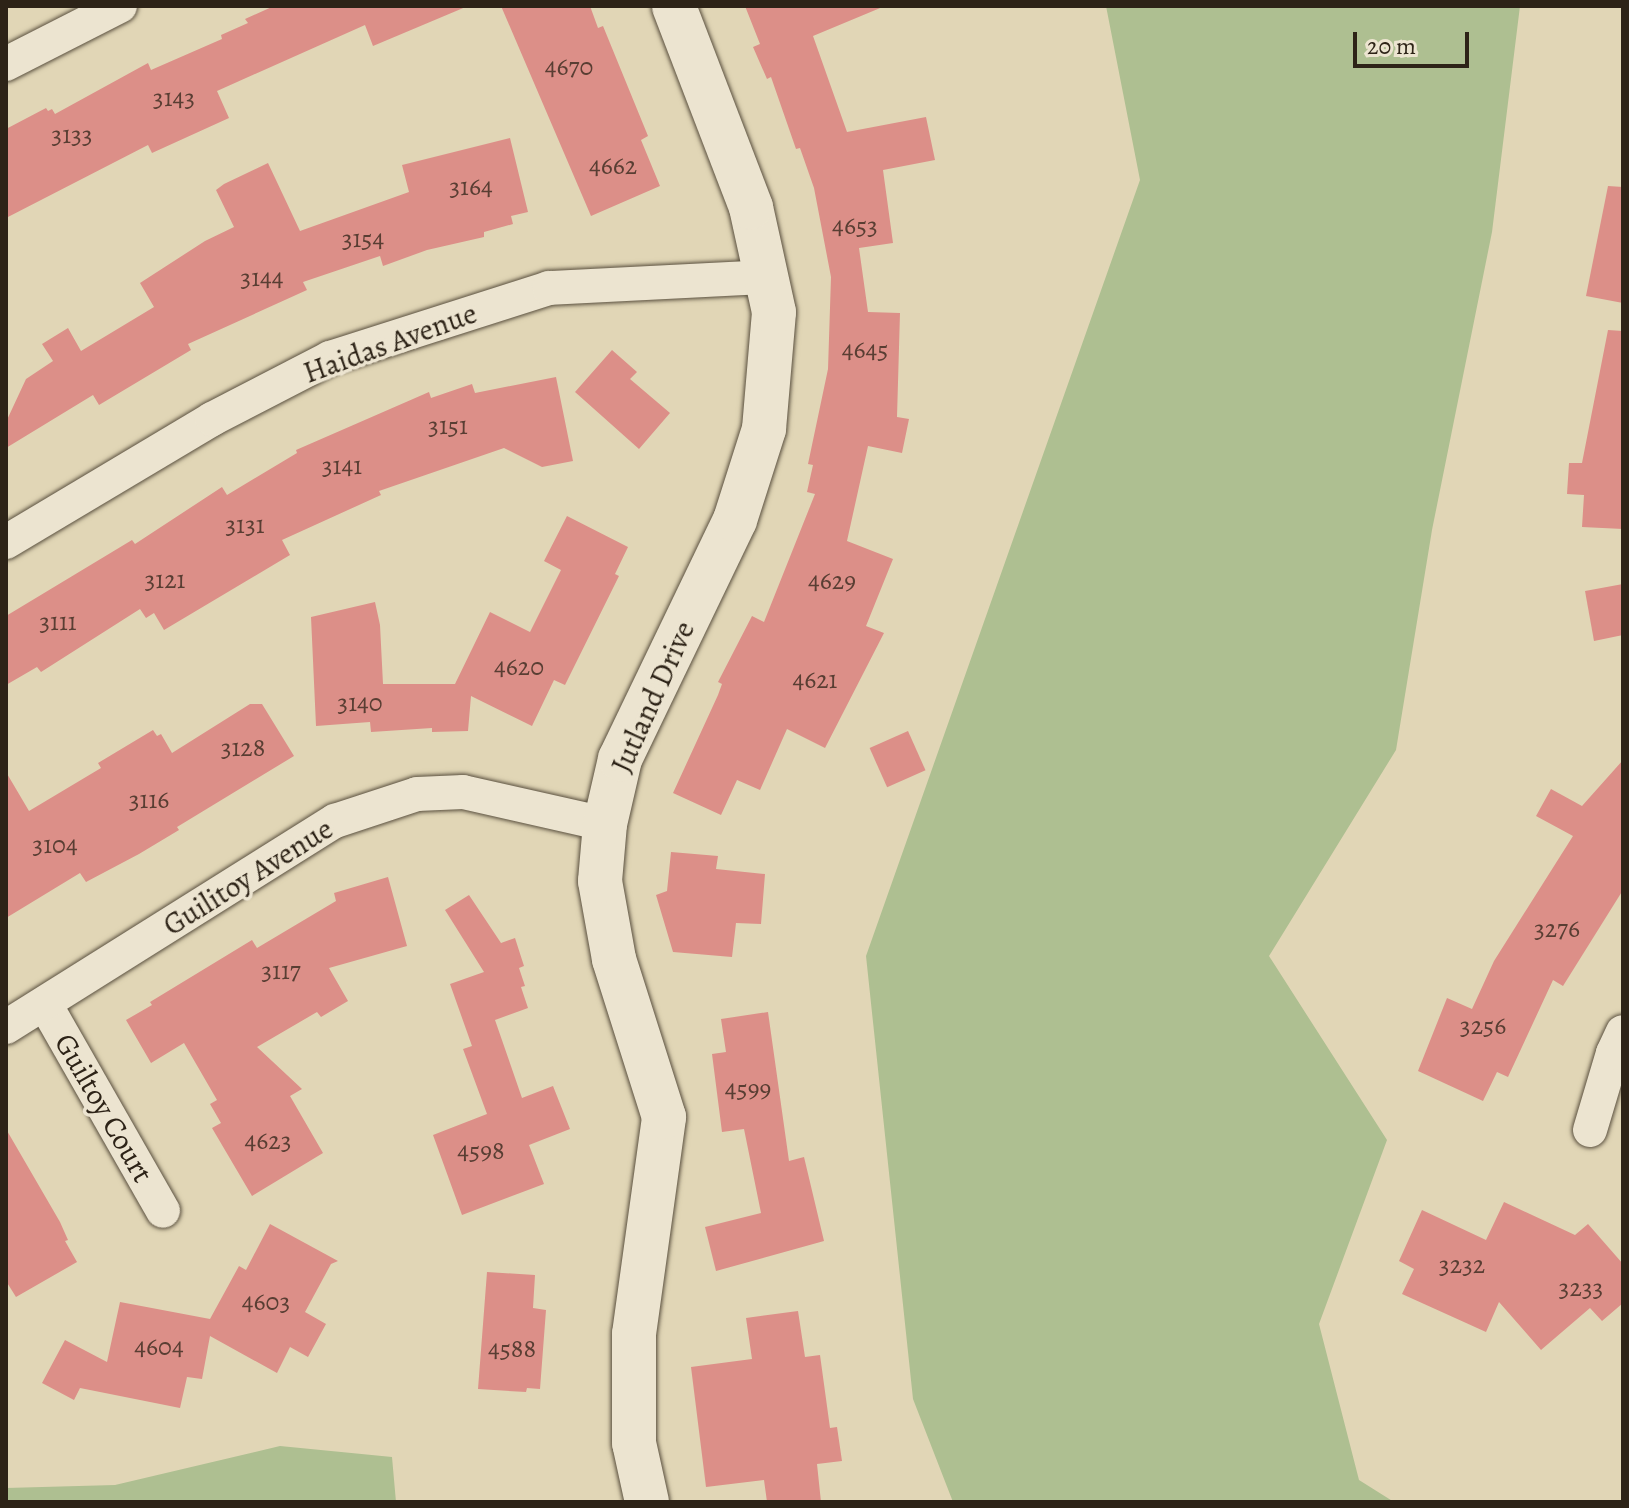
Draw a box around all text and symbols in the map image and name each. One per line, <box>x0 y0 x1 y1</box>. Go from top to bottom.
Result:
scale bar <box>1357 16 1473 66</box>
text: 20 m <box>1367 30 1416 62</box>
house number: 4670 <box>545 51 593 83</box>
house number: 3143 <box>153 82 195 114</box>
house number: 3133 <box>51 119 93 151</box>
house number: 4662 <box>589 150 637 182</box>
house number: 3164 <box>449 171 493 203</box>
house number: 4653 <box>832 210 878 242</box>
house number: 3154 <box>342 223 384 255</box>
house number: 3144 <box>240 262 284 294</box>
street label: Haidas Avenue <box>298 295 482 391</box>
house number: 4645 <box>842 334 888 366</box>
house number: 3151 <box>428 410 468 442</box>
house number: 3141 <box>322 450 362 482</box>
house number: 3131 <box>225 509 265 541</box>
house number: 3121 <box>145 564 185 596</box>
house number: 4629 <box>808 565 856 597</box>
house number: 3111 <box>39 606 77 638</box>
street label: Jutland Drive <box>604 616 702 778</box>
house number: 4620 <box>494 651 544 683</box>
house number: 4621 <box>792 664 838 696</box>
house number: 3140 <box>337 687 383 719</box>
house number: 3128 <box>221 732 265 764</box>
house number: 3116 <box>129 784 169 816</box>
street label: Guilitoy Avenue <box>157 811 339 943</box>
house number: 3104 <box>32 829 78 861</box>
house number: 3276 <box>1534 913 1580 945</box>
house number: 3117 <box>261 955 301 987</box>
house number: 3256 <box>1460 1010 1506 1042</box>
street label: Guiltoy Court <box>47 1027 161 1189</box>
house number: 4599 <box>725 1073 771 1105</box>
house number: 4623 <box>245 1125 291 1157</box>
house number: 4598 <box>457 1135 505 1167</box>
house number: 3232 <box>1439 1249 1485 1281</box>
house number: 3233 <box>1559 1272 1603 1304</box>
house number: 4603 <box>242 1286 290 1318</box>
house number: 4604 <box>134 1331 184 1363</box>
house number: 4588 <box>488 1333 536 1365</box>

